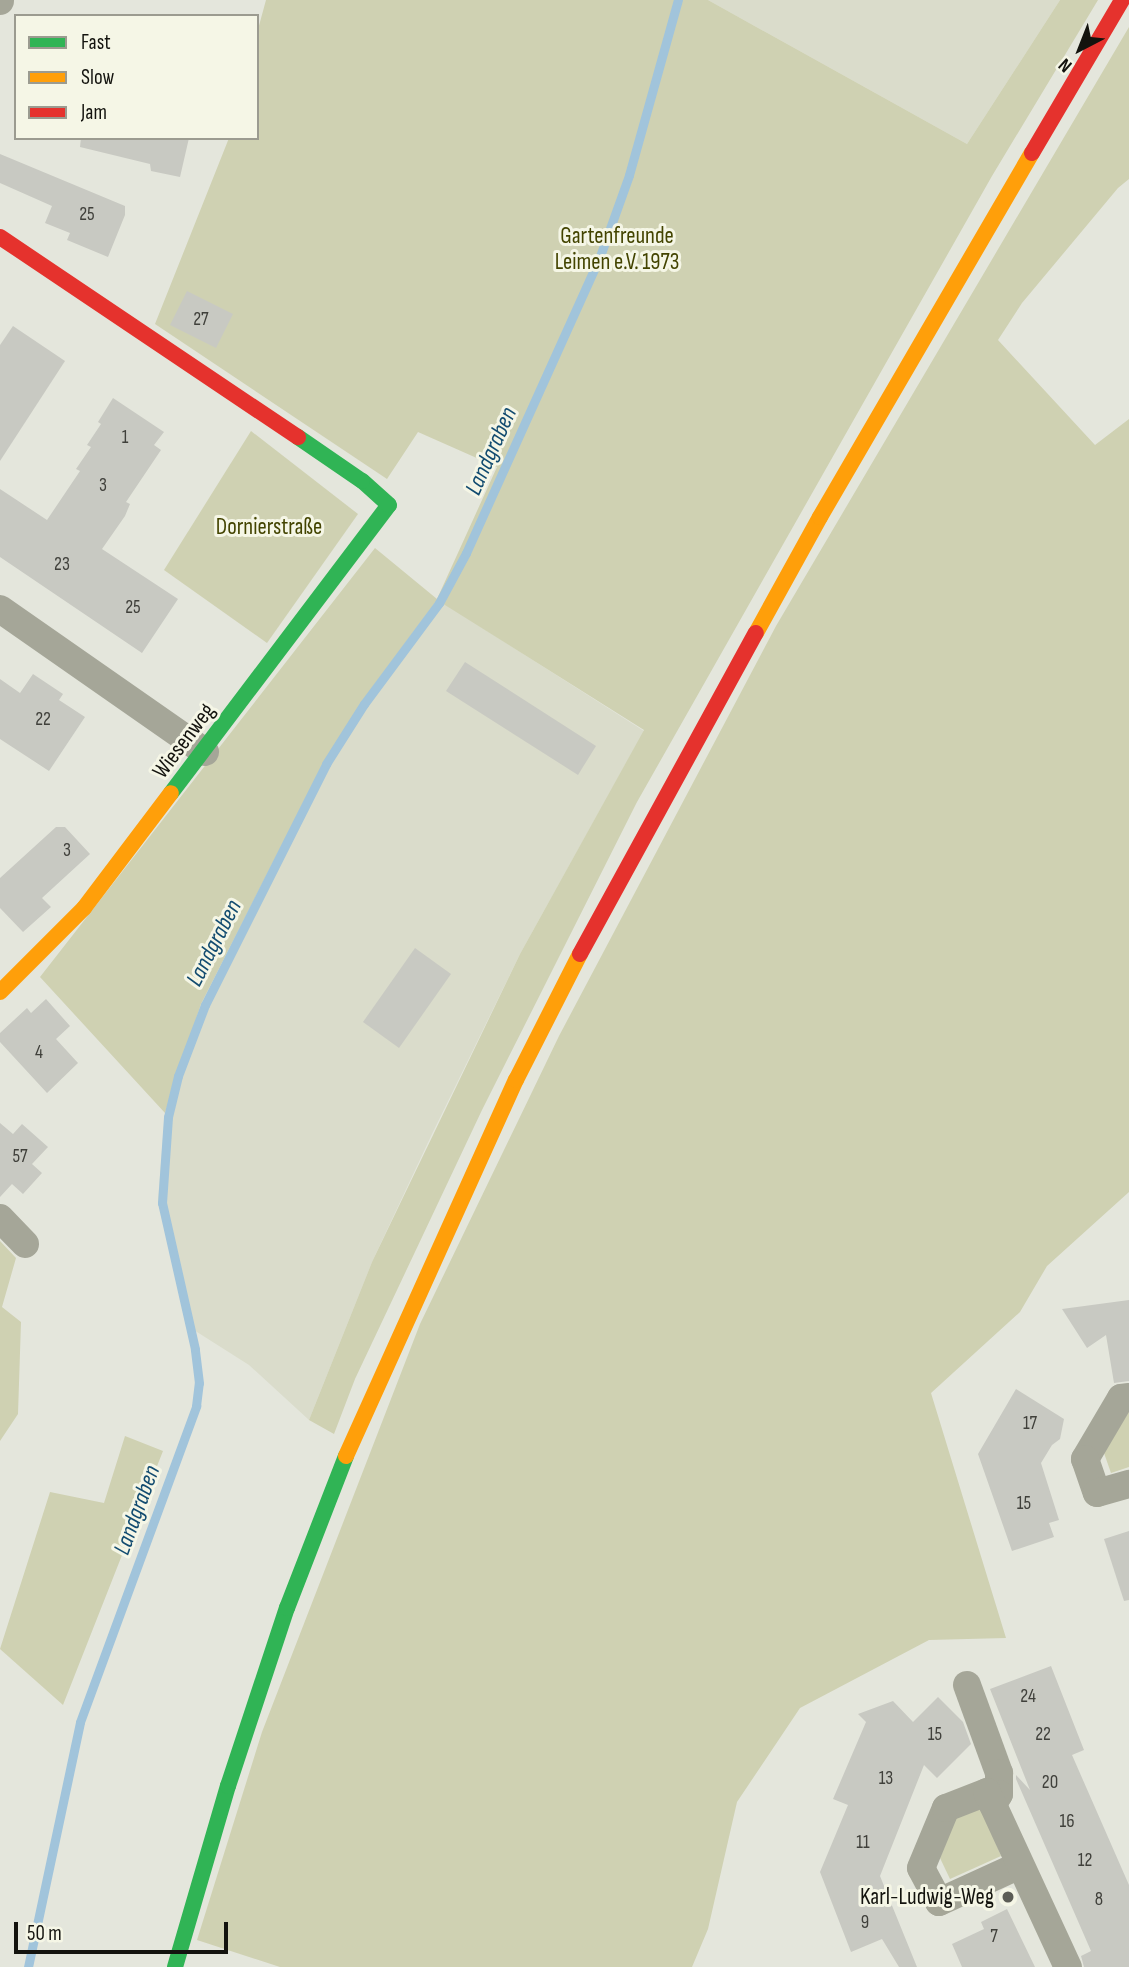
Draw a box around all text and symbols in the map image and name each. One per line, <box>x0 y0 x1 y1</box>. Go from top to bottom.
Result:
legend <box>14 14 259 140</box>
north arrow <box>1045 14 1115 84</box>
text: Fast <box>81 30 111 55</box>
text: N <box>1054 53 1077 77</box>
text: Slow <box>81 65 114 90</box>
text: Jam <box>81 100 107 125</box>
house number: 25 <box>79 204 95 226</box>
park label: Gartenfreunde Leimen e.V. 1973 <box>555 222 679 276</box>
house number: 27 <box>193 309 209 331</box>
water label: Landgraben <box>459 403 523 499</box>
house number: 1 <box>122 427 128 449</box>
house number: 3 <box>99 475 107 497</box>
park label: Dornierstraße <box>216 513 322 541</box>
house number: 23 <box>54 554 70 576</box>
house number: 25 <box>125 597 141 619</box>
street label: Wiesenweg <box>147 698 221 784</box>
house number: 22 <box>35 709 51 731</box>
house number: 3 <box>63 840 71 862</box>
water label: Landgraben <box>180 895 248 991</box>
house number: 4 <box>35 1042 43 1064</box>
house number: 57 <box>12 1146 28 1168</box>
house number: 17 <box>1023 1413 1037 1435</box>
water label: Landgraben <box>108 1461 166 1559</box>
house number: 15 <box>1017 1493 1031 1515</box>
house number: 24 <box>1020 1686 1036 1708</box>
house number: 15 <box>928 1724 942 1746</box>
house number: 22 <box>1035 1724 1051 1746</box>
house number: 13 <box>879 1768 893 1790</box>
house number: 20 <box>1042 1772 1058 1794</box>
house number: 16 <box>1060 1811 1074 1833</box>
house number: 11 <box>856 1832 870 1854</box>
house number: 12 <box>1078 1850 1092 1872</box>
place label: Karl-Ludwig-Weg <box>860 1883 994 1911</box>
marker: Karl-Ludwig-Weg <box>1000 1889 1016 1905</box>
house number: 8 <box>1095 1889 1103 1911</box>
scale bar <box>18 1908 231 1952</box>
house number: 9 <box>861 1912 869 1934</box>
text: 50 m <box>27 1921 62 1946</box>
house number: 7 <box>990 1926 998 1948</box>

